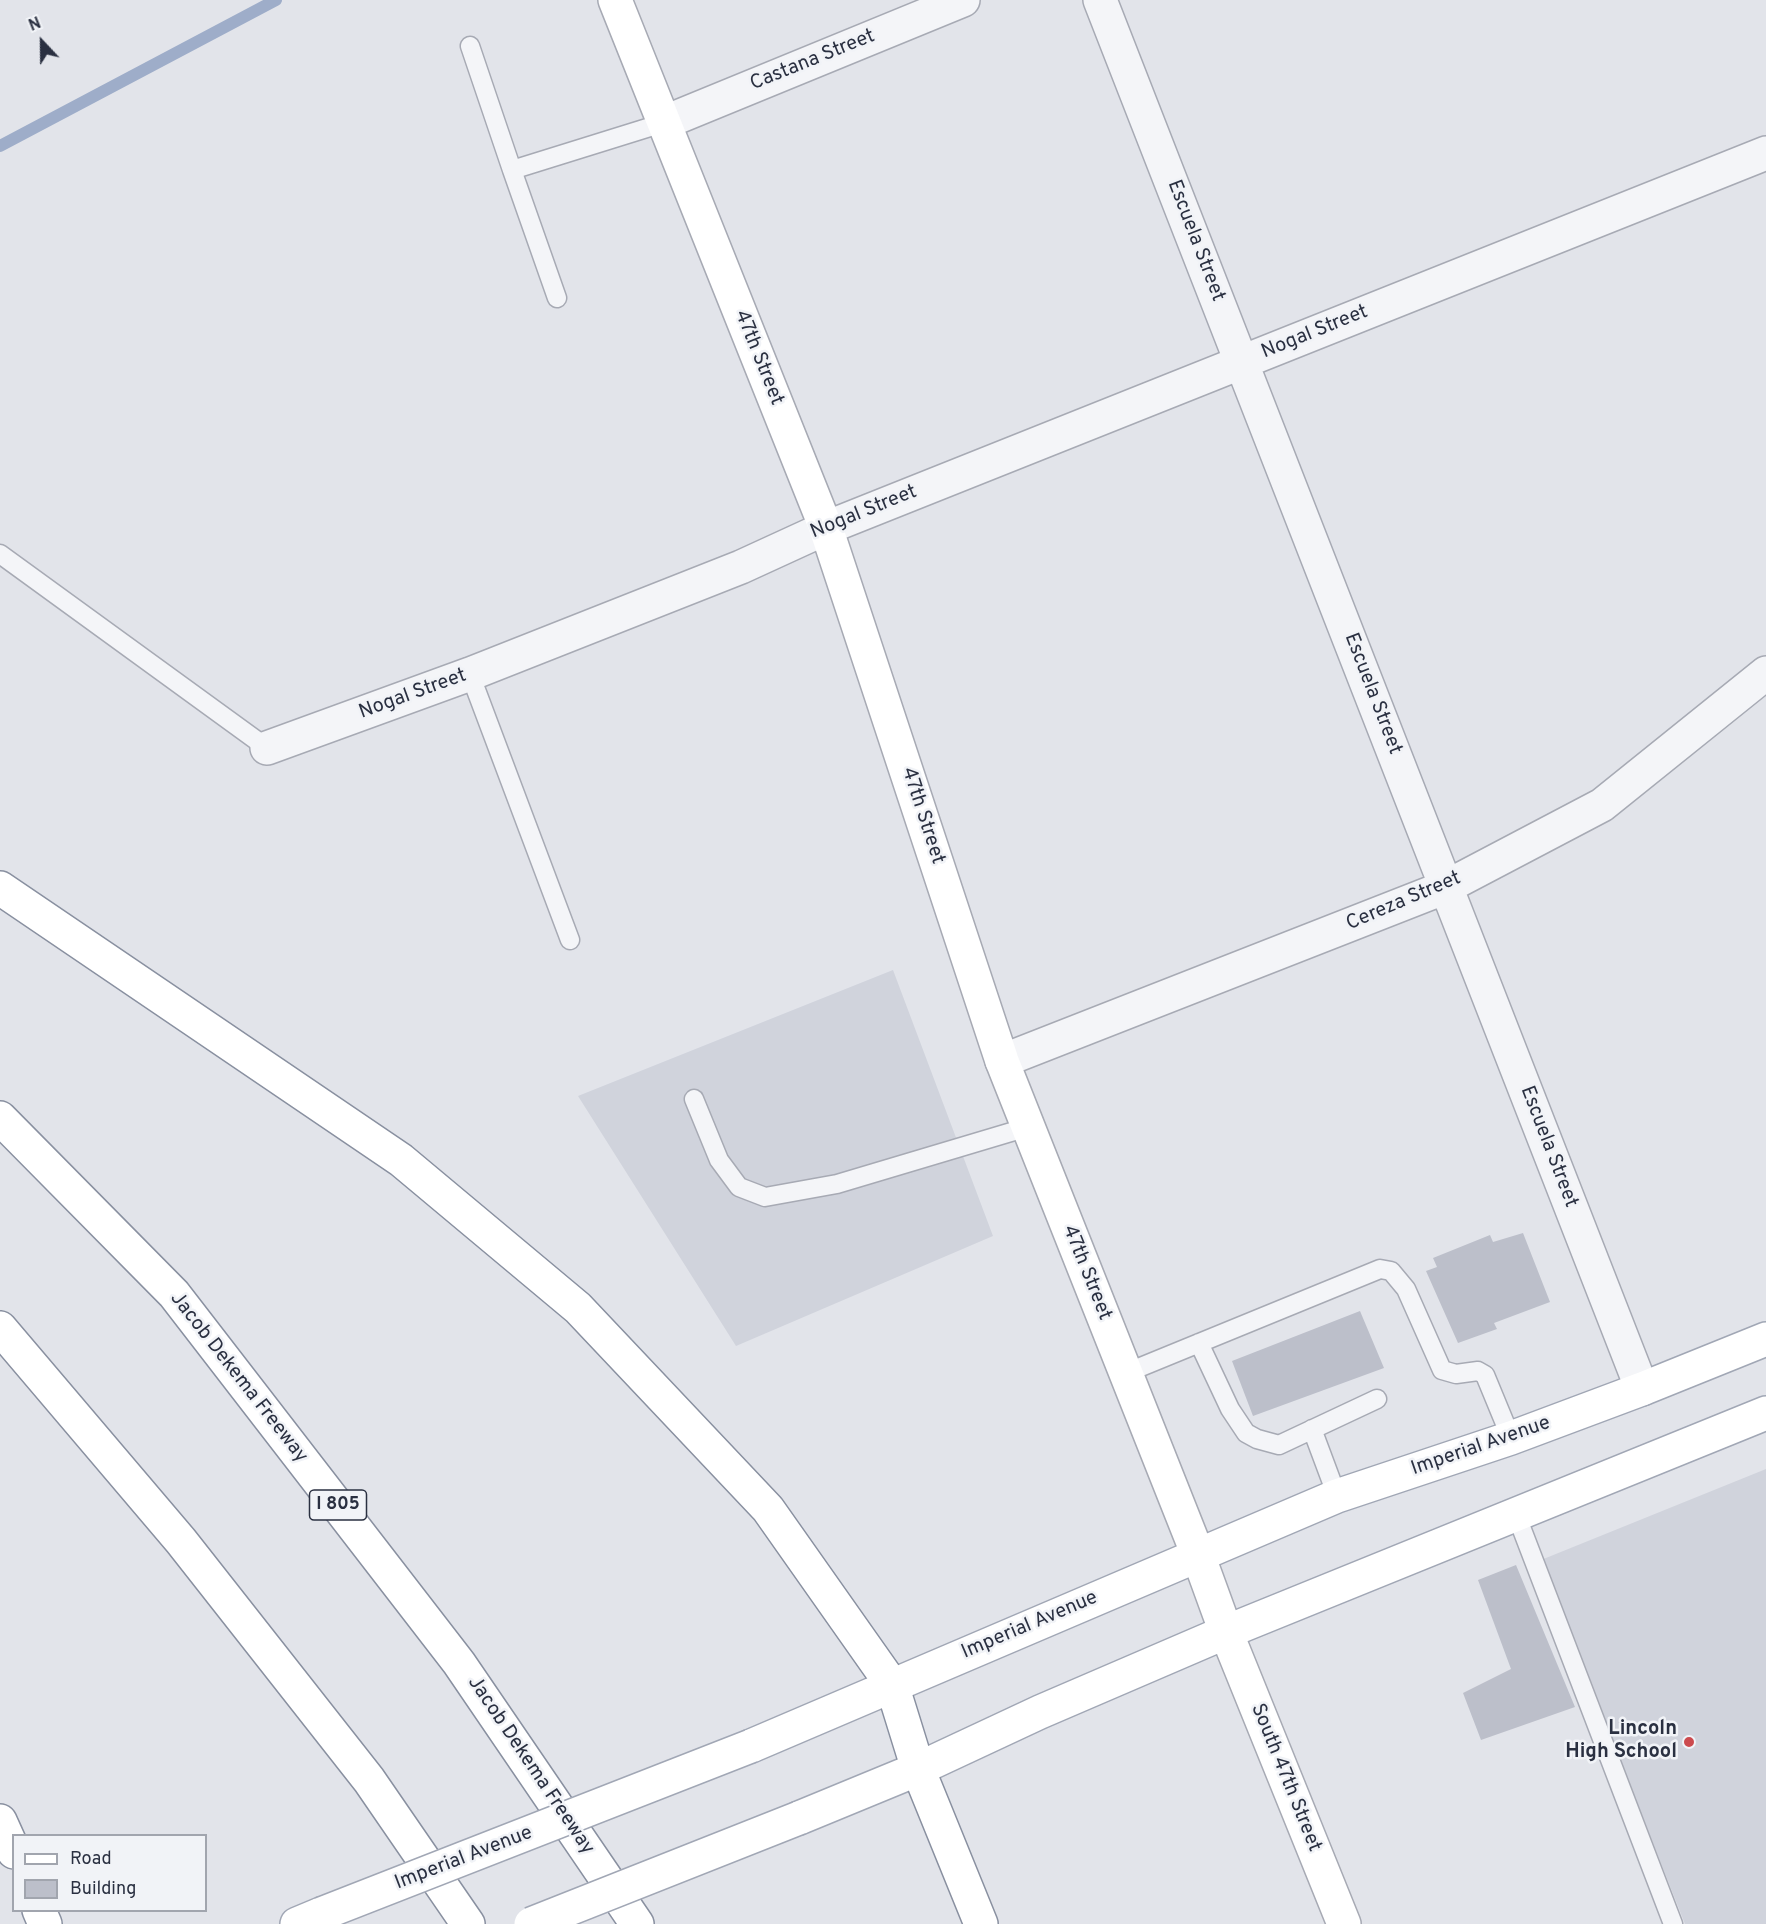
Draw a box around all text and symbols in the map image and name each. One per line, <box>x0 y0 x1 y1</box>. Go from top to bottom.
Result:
north arrow <box>12 12 72 72</box>
text: N <box>26 14 44 37</box>
street label: Castana Street <box>747 25 879 97</box>
street label: Escuela Street <box>1161 177 1229 305</box>
street label: Nogal Street <box>1258 301 1372 365</box>
street label: 47th Street <box>728 307 788 409</box>
street label: Nogal Street <box>807 481 921 545</box>
street label: Escuela Street <box>1338 630 1406 758</box>
street label: Nogal Street <box>356 664 470 726</box>
street label: 47th Street <box>895 765 949 867</box>
street label: Cereza Street <box>1343 867 1465 937</box>
street label: Escuela Street <box>1514 1083 1582 1211</box>
street label: 47th Street <box>1056 1222 1116 1324</box>
street label: Jacob Dekema Freeway <box>164 1288 312 1468</box>
street label: Imperial Avenue <box>1408 1412 1554 1482</box>
road number: I 805 <box>310 1490 366 1520</box>
street label: Imperial Avenue <box>958 1587 1102 1665</box>
street label: Jacob Dekema Freeway <box>461 1672 599 1860</box>
street label: South 47th Street <box>1244 1701 1326 1855</box>
place label: Lincoln High School <box>1565 1718 1677 1765</box>
marker: Lincoln High School <box>1682 1735 1696 1749</box>
street label: Imperial Avenue <box>392 1822 536 1896</box>
legend <box>12 1834 207 1912</box>
text: Road <box>70 1848 112 1871</box>
text: Building <box>70 1878 136 1901</box>

